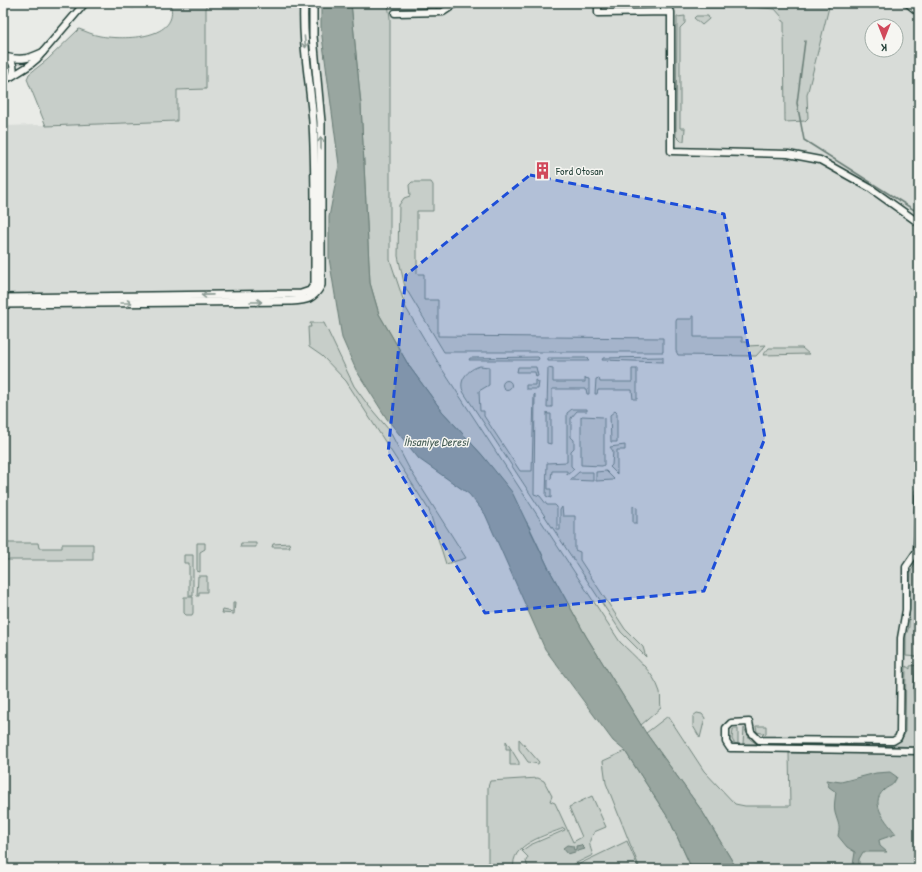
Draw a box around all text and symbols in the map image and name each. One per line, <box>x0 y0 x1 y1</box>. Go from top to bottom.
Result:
north arrow <box>864 18 904 58</box>
one-way arrow <box>301 35 308 48</box>
text: K <box>881 41 887 55</box>
one-way arrow <box>317 137 325 150</box>
building icon: Ford Otosan <box>533 161 553 181</box>
place label: Ford Otosan <box>555 164 603 178</box>
one-way arrow <box>201 291 214 299</box>
one-way arrow <box>249 298 262 305</box>
one-way arrow <box>119 299 132 307</box>
water label: İhsaniye Deresi <box>403 433 470 450</box>

